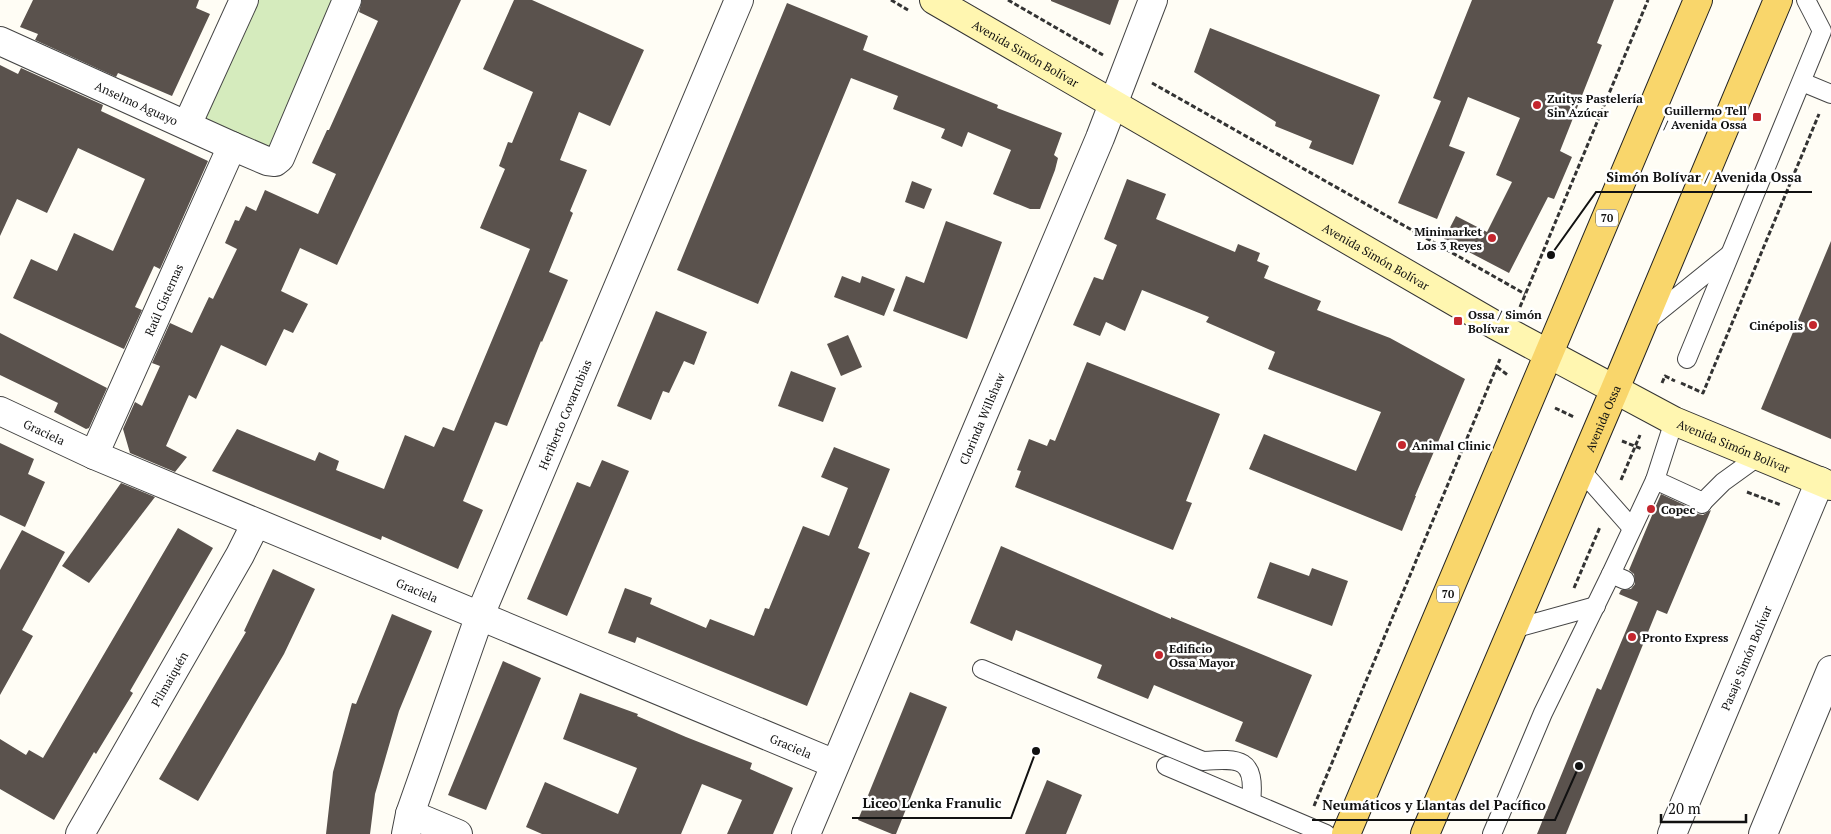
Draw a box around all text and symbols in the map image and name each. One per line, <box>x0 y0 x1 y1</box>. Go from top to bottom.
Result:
street label: Avenida Simón Bolívar <box>970 16 1082 90</box>
street label: Anselmo Aguayo <box>93 78 181 128</box>
place label: Zuitys Pastelería Sin Azúcar <box>1547 91 1643 120</box>
marker: Zuitys Pastelería Sin Azúcar <box>1531 99 1543 111</box>
place label: Guillermo Tell / Avenida Ossa <box>1663 103 1747 132</box>
marker: Guillermo Tell / Avenida Ossa <box>1751 111 1763 123</box>
callout: Simón Bolívar / Avenida Ossa <box>1596 163 1812 192</box>
text: Simón Bolívar / Avenida Ossa <box>1606 167 1802 186</box>
road number: 70 <box>1596 210 1618 227</box>
street label: Avenida Simón Bolívar <box>1320 219 1433 293</box>
place label: Minimarket Los 3 Reyes <box>1414 224 1483 253</box>
marker: Minimarket Los 3 Reyes <box>1486 232 1498 244</box>
street label: Raúl Cisternas <box>141 261 186 338</box>
place label: Ossa / Simón Bolívar <box>1468 307 1542 336</box>
marker: Ossa / Simón Bolívar <box>1452 315 1464 327</box>
place label: Cinépolis <box>1749 318 1804 333</box>
marker: Cinépolis <box>1807 319 1819 331</box>
street label: Heriberto Covarrubias <box>535 357 594 472</box>
street label: Clorinda Willshaw <box>955 370 1008 467</box>
street label: Avenida Ossa <box>1582 383 1623 454</box>
street label: Graciela <box>21 416 67 448</box>
street label: Avenida Simón Bolívar <box>1675 416 1793 476</box>
place label: Animal Clinic <box>1412 438 1491 453</box>
marker: Animal Clinic <box>1396 439 1408 451</box>
place label: Copec <box>1661 502 1695 517</box>
marker: Copec <box>1645 503 1657 515</box>
street label: Graciela <box>394 574 440 605</box>
road number: 70 <box>1437 586 1459 602</box>
street label: Pasaje Simón Bolívar <box>1717 603 1775 712</box>
place label: Pronto Express <box>1642 630 1729 645</box>
marker: Pronto Express <box>1626 631 1638 643</box>
place label: Edificio Ossa Mayor <box>1169 641 1236 670</box>
street label: Pilmaiquén <box>147 648 191 709</box>
marker: Edificio Ossa Mayor <box>1153 649 1165 661</box>
street label: Graciela <box>768 730 814 761</box>
callout: Liceo Lenka Franulic <box>852 789 1011 818</box>
callout: Neumáticos y Llantas del Pacífico <box>1312 791 1555 820</box>
scale bar <box>1661 792 1746 824</box>
text: Liceo Lenka Franulic <box>862 793 1002 812</box>
text: Neumáticos y Llantas del Pacífico <box>1322 795 1546 814</box>
text: 20 m <box>1668 798 1701 818</box>

